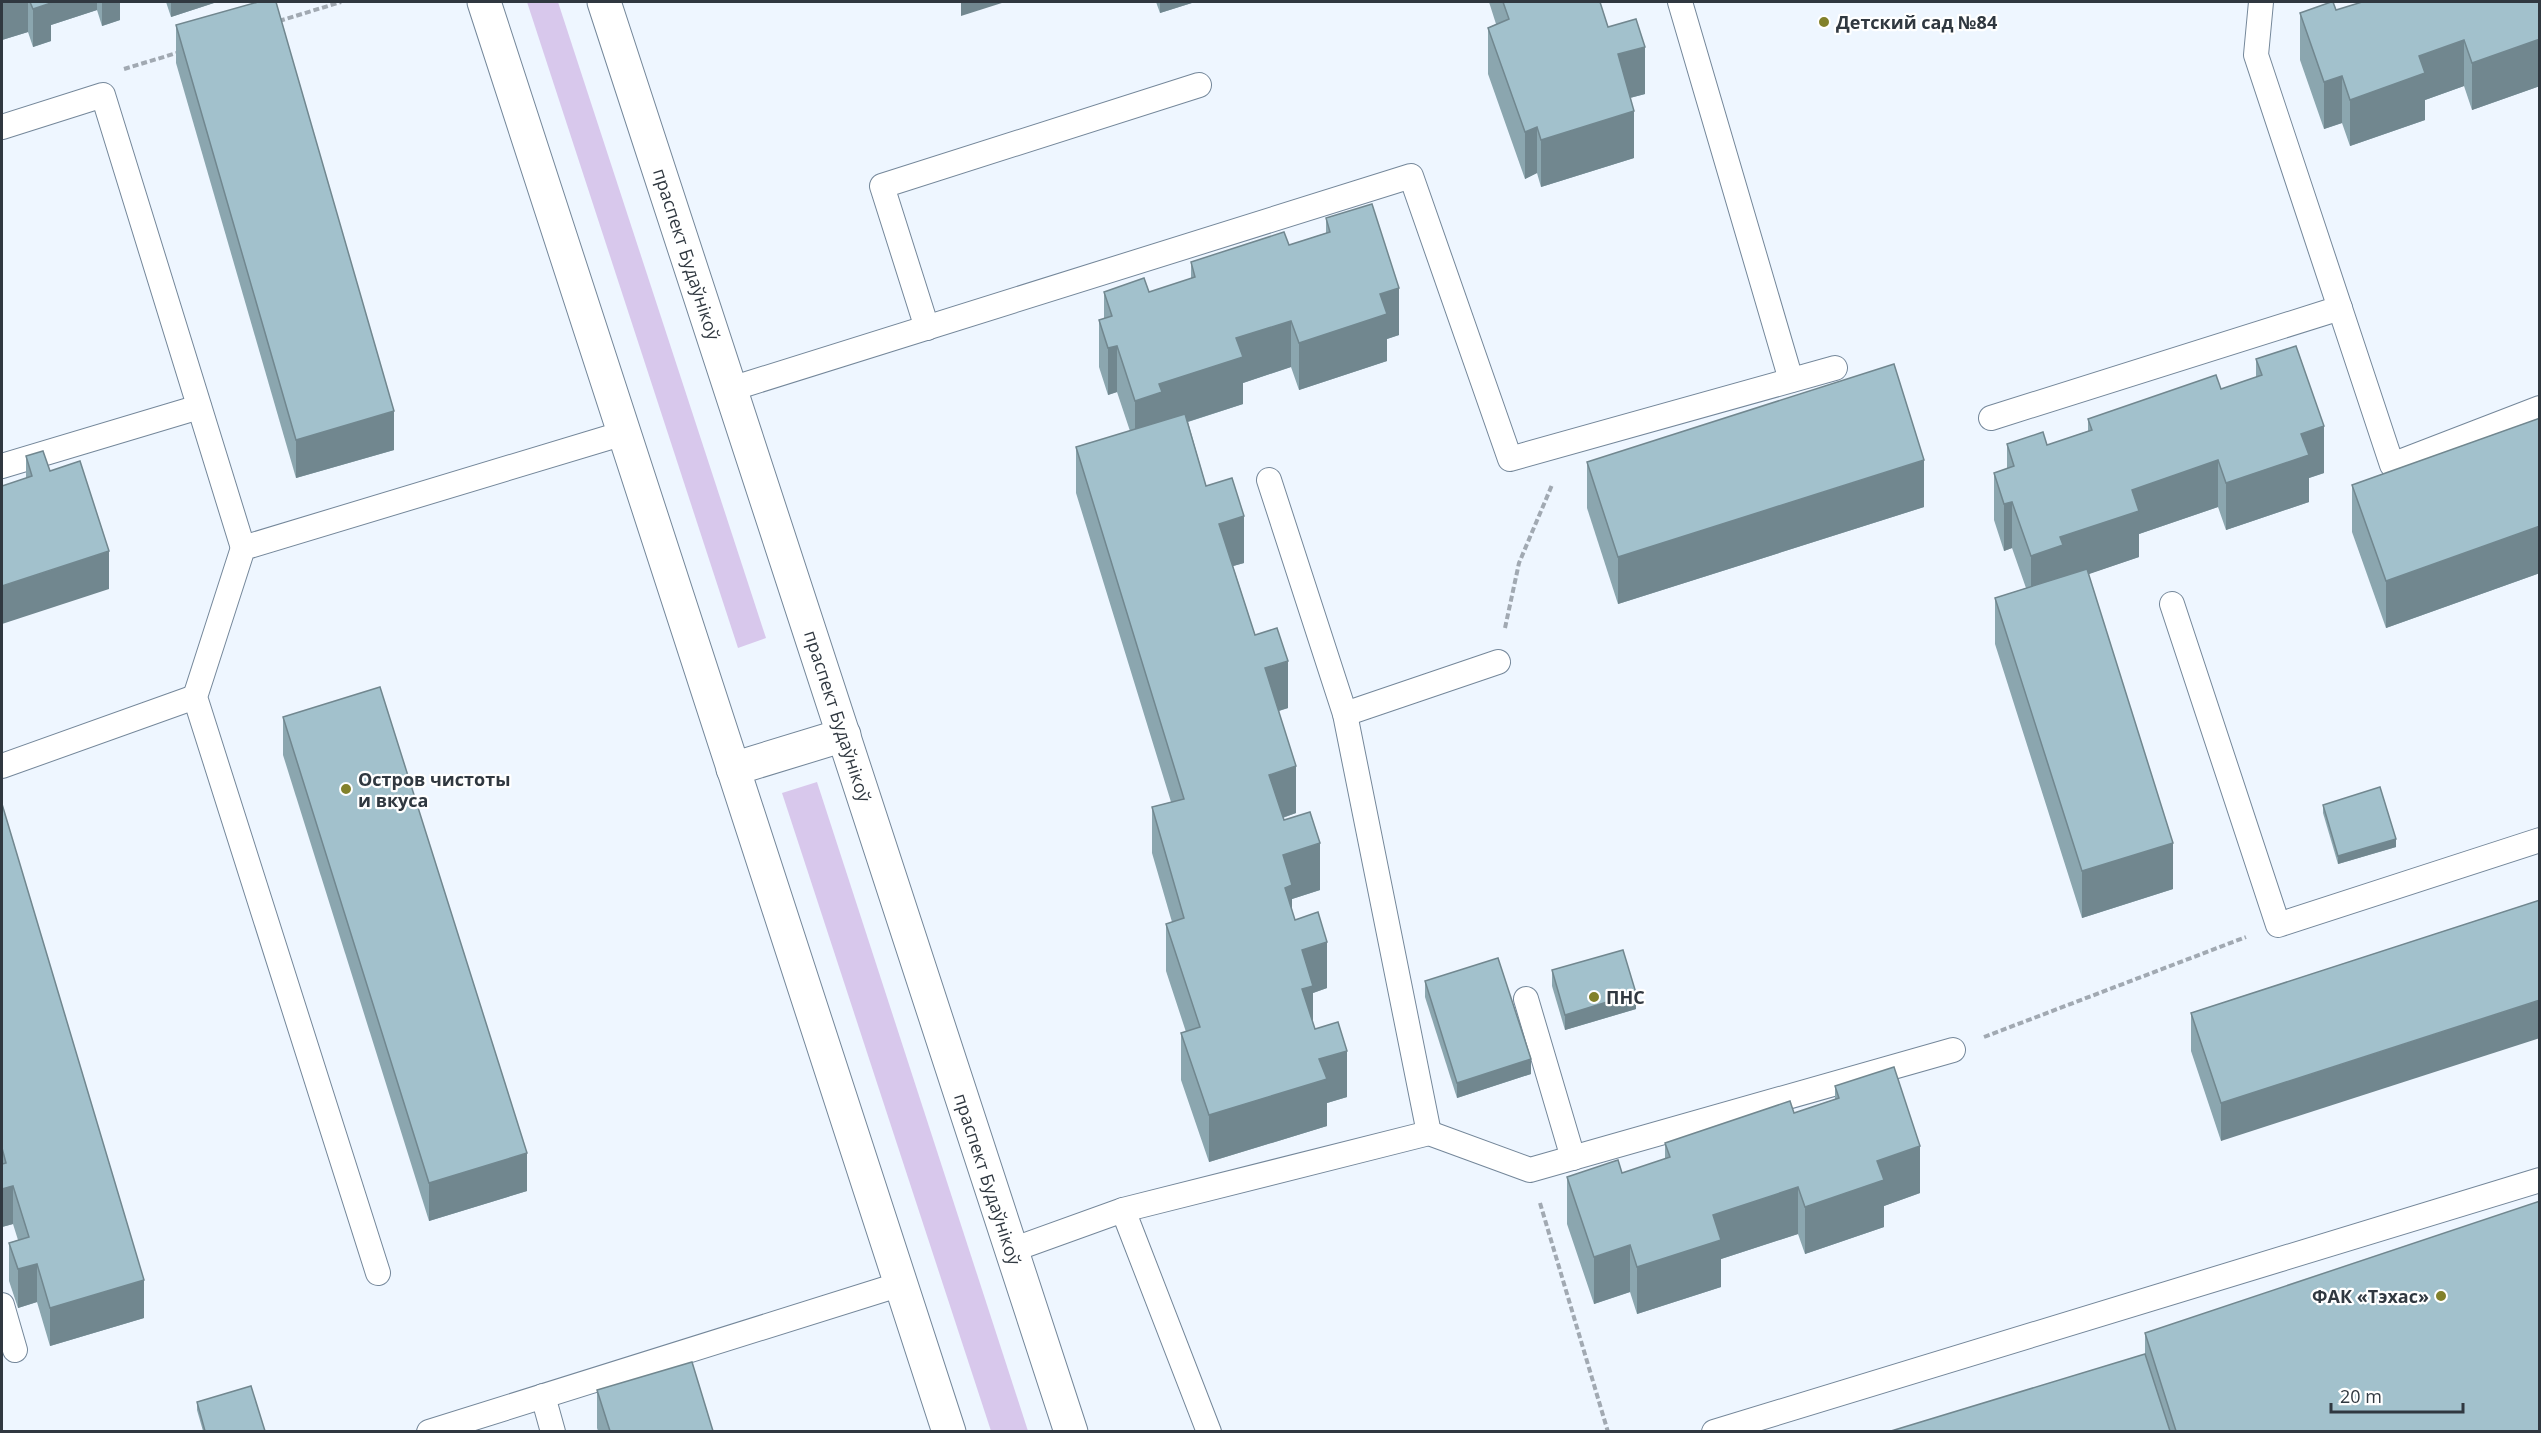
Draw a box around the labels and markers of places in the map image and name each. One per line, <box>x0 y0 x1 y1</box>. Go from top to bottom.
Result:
place label: Детский сад №84 <box>1836 10 1997 34</box>
marker: Детский сад №84 <box>1817 15 1831 29</box>
place label: Остров чистоты и вкуса <box>358 767 510 812</box>
marker: Остров чистоты и вкуса <box>339 782 353 796</box>
place label: ПНС <box>1606 985 1645 1009</box>
marker: ПНС <box>1587 990 1601 1004</box>
place label: ФАК «Тэхас» <box>2312 1284 2429 1308</box>
marker: ФАК «Тэхас» <box>2434 1289 2448 1303</box>

